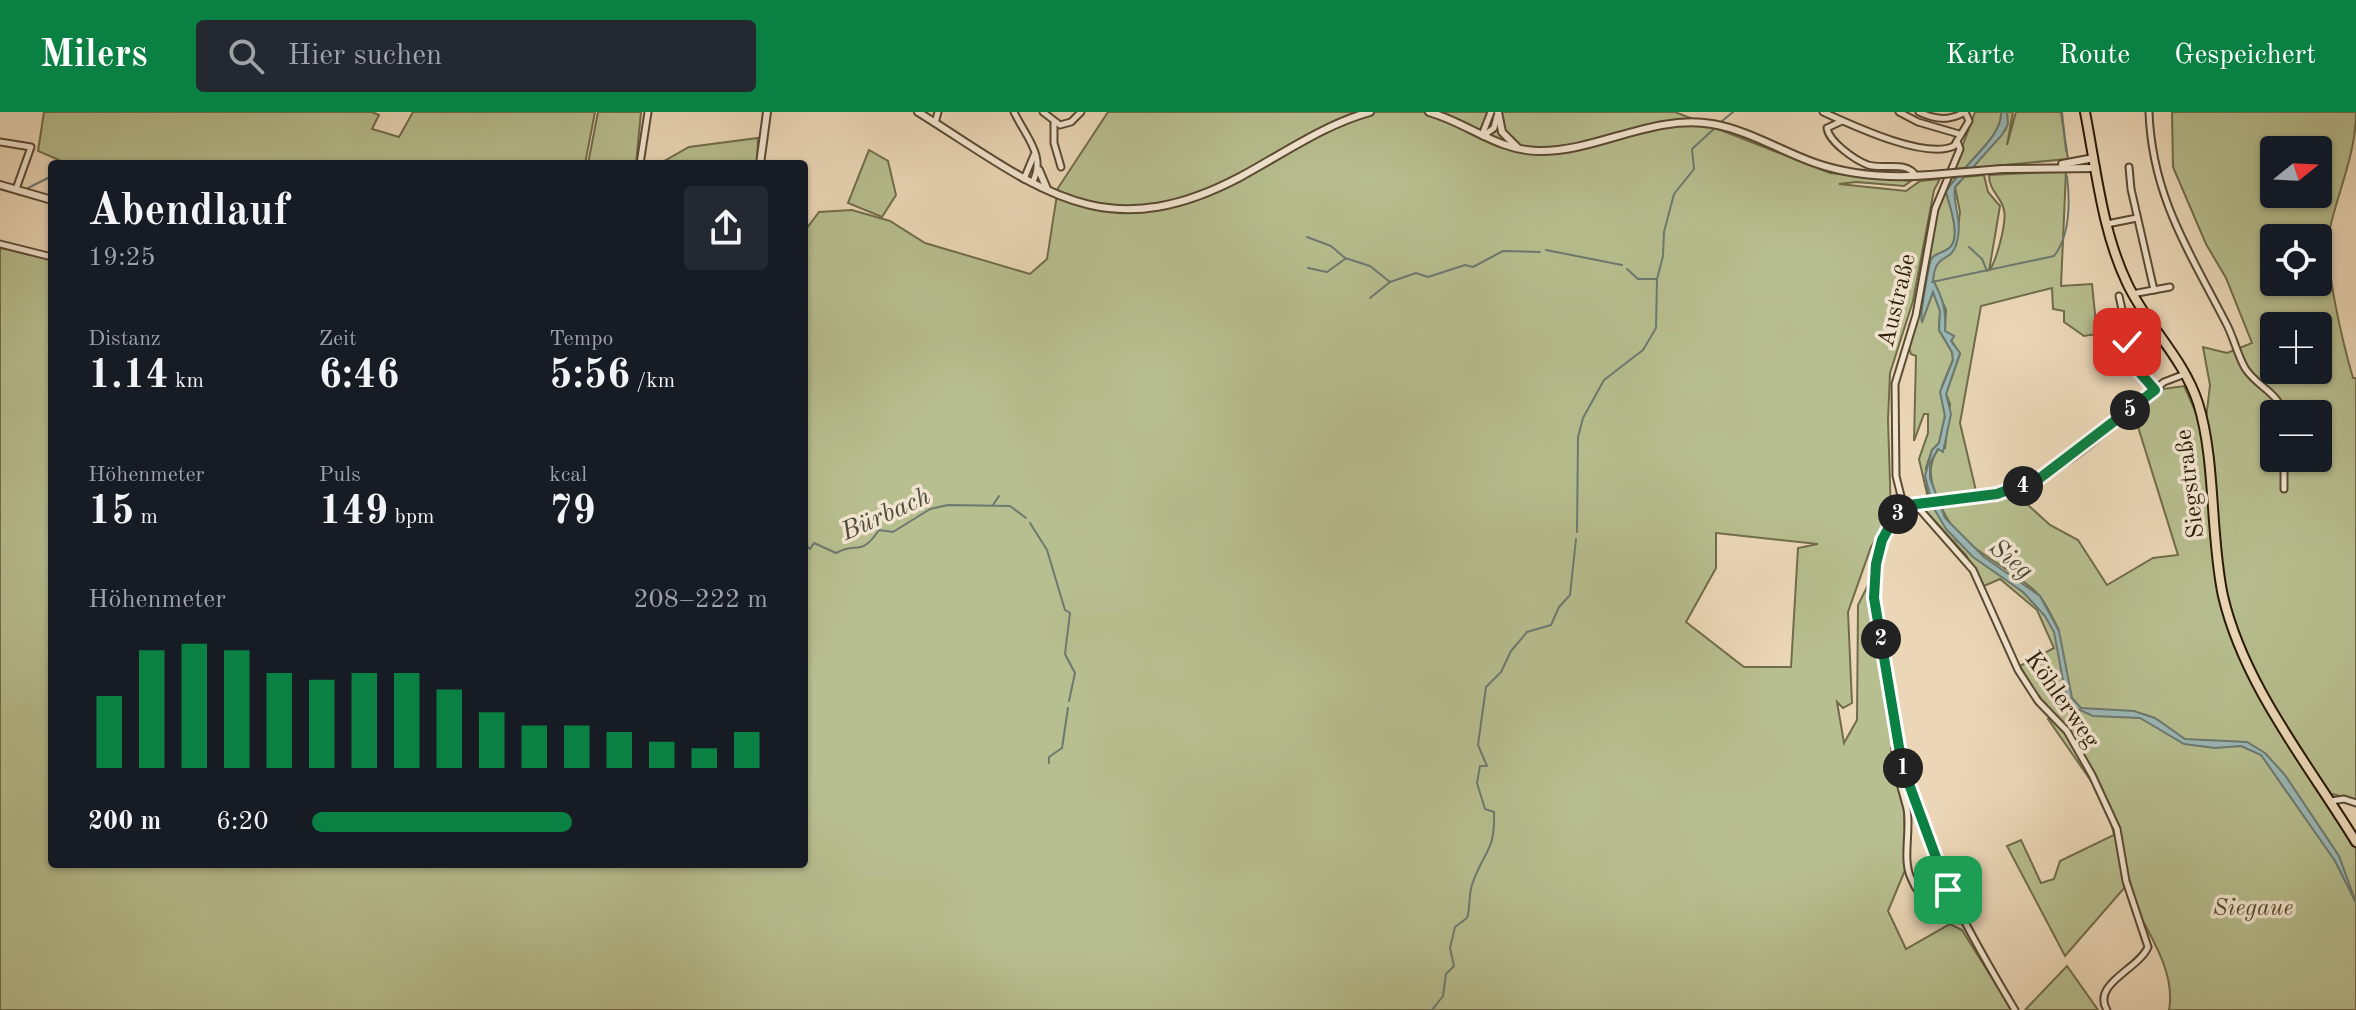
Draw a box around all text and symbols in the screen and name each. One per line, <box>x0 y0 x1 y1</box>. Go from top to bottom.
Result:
search box <box>196 20 756 92</box>
icon: search <box>224 34 268 78</box>
text: Milers <box>40 37 148 75</box>
text: Hier suchen <box>288 41 442 71</box>
text: Karte <box>1946 42 2015 70</box>
text: Route <box>2059 42 2130 70</box>
text: Gespeichert <box>2174 42 2316 70</box>
north arrow <box>2260 136 2332 208</box>
map controls <box>2260 136 2332 472</box>
button: share <box>684 186 768 270</box>
text: Abendlauf <box>88 190 289 234</box>
button: locate <box>2260 224 2332 296</box>
text: 19:25 <box>88 245 156 271</box>
street label: Austraße <box>1875 251 1921 350</box>
pin <box>2093 308 2161 376</box>
button: + <box>2260 312 2332 384</box>
icon: check <box>2105 320 2149 364</box>
text: Distanz <box>88 328 161 350</box>
text: Zeit <box>319 328 357 350</box>
text: Tempo <box>549 328 613 350</box>
text: 1.14 <box>88 357 169 397</box>
text: 6:46 <box>319 357 399 397</box>
text: 5:56 <box>549 357 630 397</box>
text: km <box>169 370 204 392</box>
text: /km <box>630 370 675 392</box>
pin: 5 <box>2110 390 2150 430</box>
text: 5 <box>2124 399 2136 421</box>
button: − <box>2260 400 2332 472</box>
street label: Siegstraße <box>2172 428 2210 540</box>
text: Höhenmeter <box>88 464 205 486</box>
text: Puls <box>319 464 361 486</box>
text: kcal <box>549 464 587 486</box>
pin: 4 <box>2003 466 2043 506</box>
text: 4 <box>2017 475 2029 497</box>
water label: Bürbach <box>836 484 934 546</box>
text: 15 <box>88 493 134 533</box>
text: 149 <box>319 493 388 533</box>
text: 79 <box>549 493 596 533</box>
pin: 3 <box>1878 494 1918 534</box>
text: 3 <box>1892 503 1904 525</box>
text: m <box>134 506 158 528</box>
text: bpm <box>388 506 435 528</box>
water label: Sieg <box>1984 534 2038 585</box>
text: Höhenmeter <box>88 587 226 613</box>
text: 208–222 m <box>633 587 768 613</box>
pin: 2 <box>1861 619 1901 659</box>
text: 2 <box>1875 628 1887 650</box>
street label: Köhlerweg <box>2019 647 2103 753</box>
pin: 1 <box>1883 748 1923 788</box>
text: 1 <box>1897 757 1909 779</box>
text: 200 m <box>88 809 161 835</box>
text: 6:20 <box>216 809 269 835</box>
pin <box>1914 856 1982 924</box>
icon: arrive <box>1926 868 1970 912</box>
park label: Siegaue <box>2213 897 2293 921</box>

